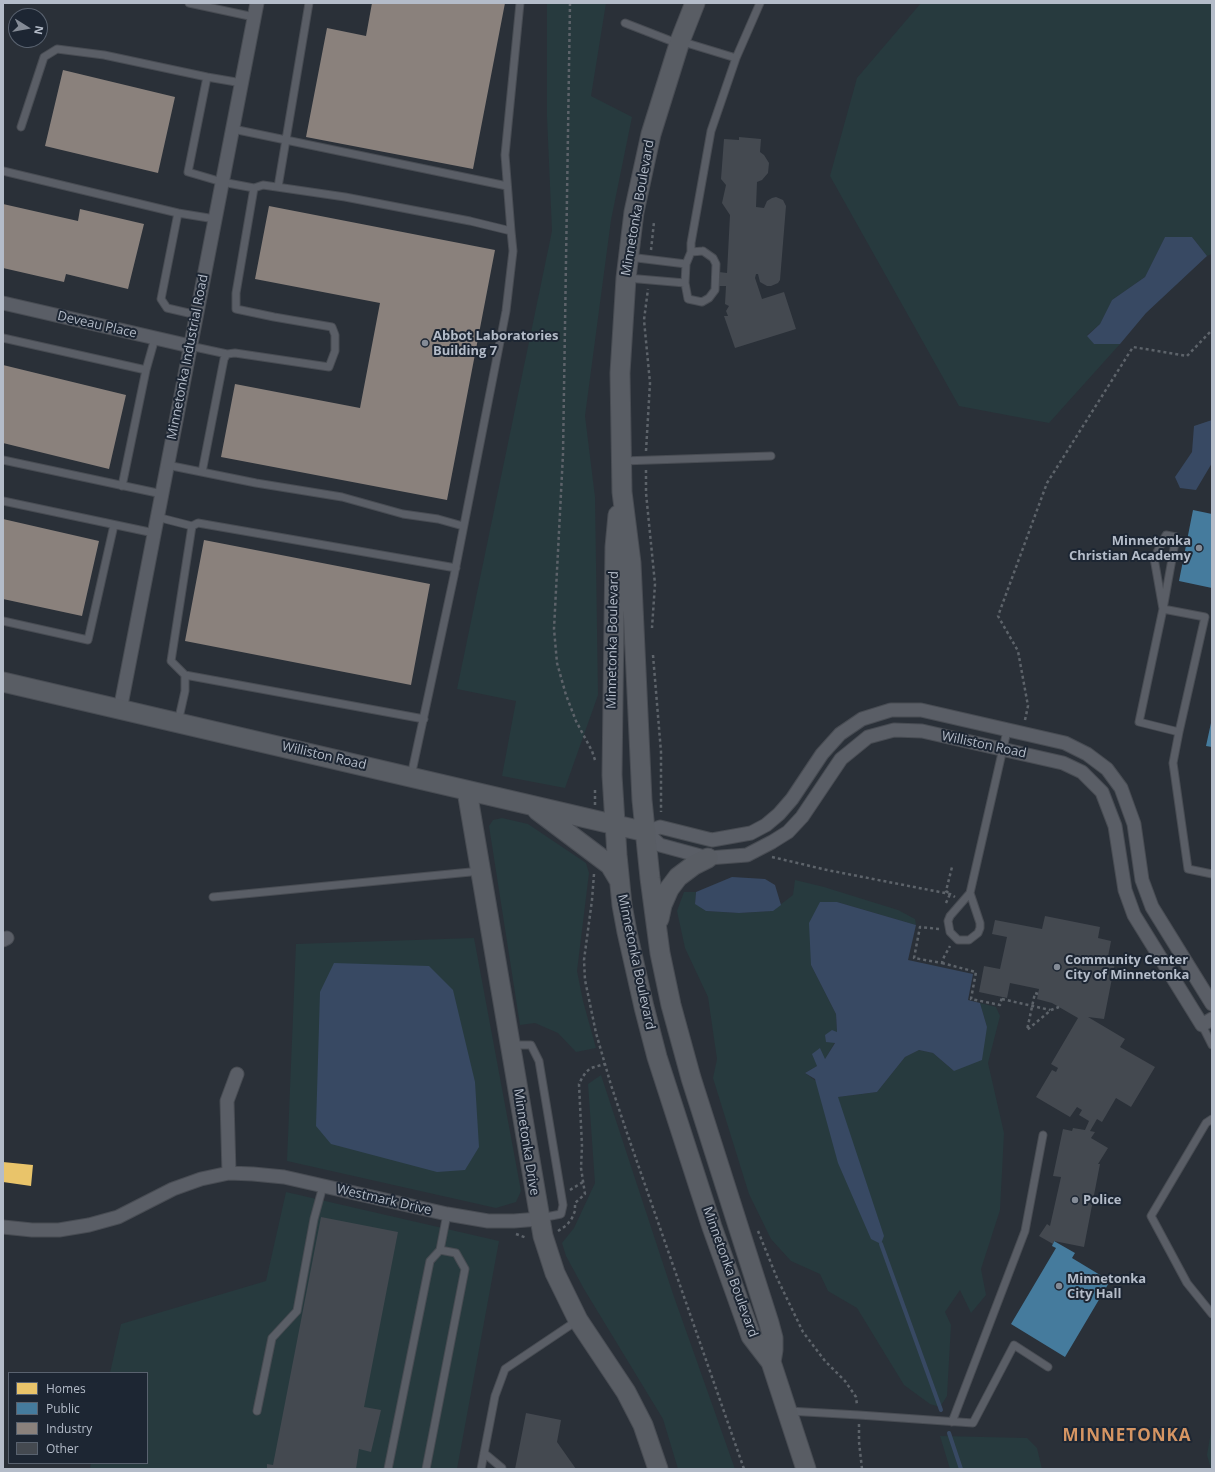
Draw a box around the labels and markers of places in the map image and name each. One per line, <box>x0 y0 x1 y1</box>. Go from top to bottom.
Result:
place label: Abbot Laboratories Building 7 <box>433 328 558 359</box>
marker: Abbot Laboratories Building 7 <box>420 338 430 348</box>
place label: Minnetonka Christian Academy <box>1069 533 1191 564</box>
marker: Minnetonka Christian Academy <box>1194 543 1204 553</box>
place label: Community Center City of Minnetonka <box>1065 952 1189 983</box>
marker: Community Center City of Minnetonka <box>1052 962 1062 972</box>
place label: Police <box>1083 1192 1122 1208</box>
marker: Police <box>1070 1195 1080 1205</box>
place label: Minnetonka City Hall <box>1067 1271 1146 1302</box>
marker: Minnetonka City Hall <box>1054 1281 1064 1291</box>

